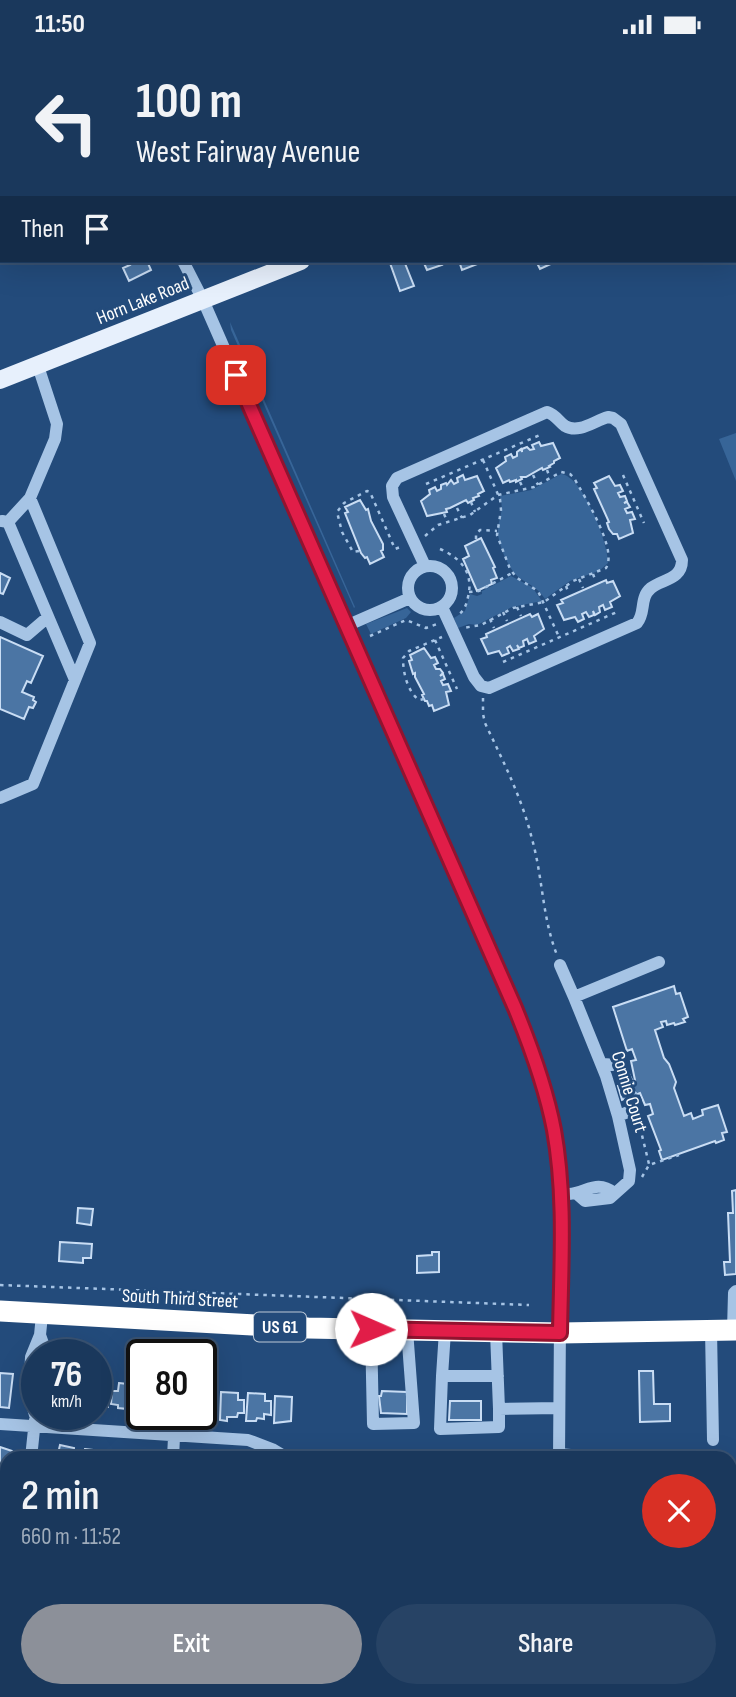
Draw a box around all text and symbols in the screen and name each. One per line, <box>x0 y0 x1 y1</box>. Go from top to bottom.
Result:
text: 11:50 <box>35 9 85 40</box>
text: 100 m <box>136 73 242 132</box>
icon: left <box>21 77 112 168</box>
text: West Fairway Avenue <box>136 133 360 172</box>
icon: arrive <box>78 210 116 248</box>
text: Then <box>21 214 64 245</box>
street label: Horn Lake Road <box>93 272 193 330</box>
pin <box>206 345 266 405</box>
icon: arrive <box>217 356 255 394</box>
street label: Connie Court <box>606 1049 652 1136</box>
street label: South Third Street <box>121 1284 239 1314</box>
position arrow <box>334 1292 408 1366</box>
road number: US 61 <box>254 1313 306 1342</box>
speed limit sign: 80 <box>126 1339 217 1430</box>
text: 76 <box>51 1354 82 1397</box>
text: km/h <box>51 1391 82 1412</box>
text: 2 min <box>21 1471 100 1522</box>
button: close <box>642 1474 716 1548</box>
text: 660 m · 11:52 <box>21 1523 121 1551</box>
button: Exit <box>21 1604 362 1684</box>
button: Share <box>376 1604 716 1684</box>

